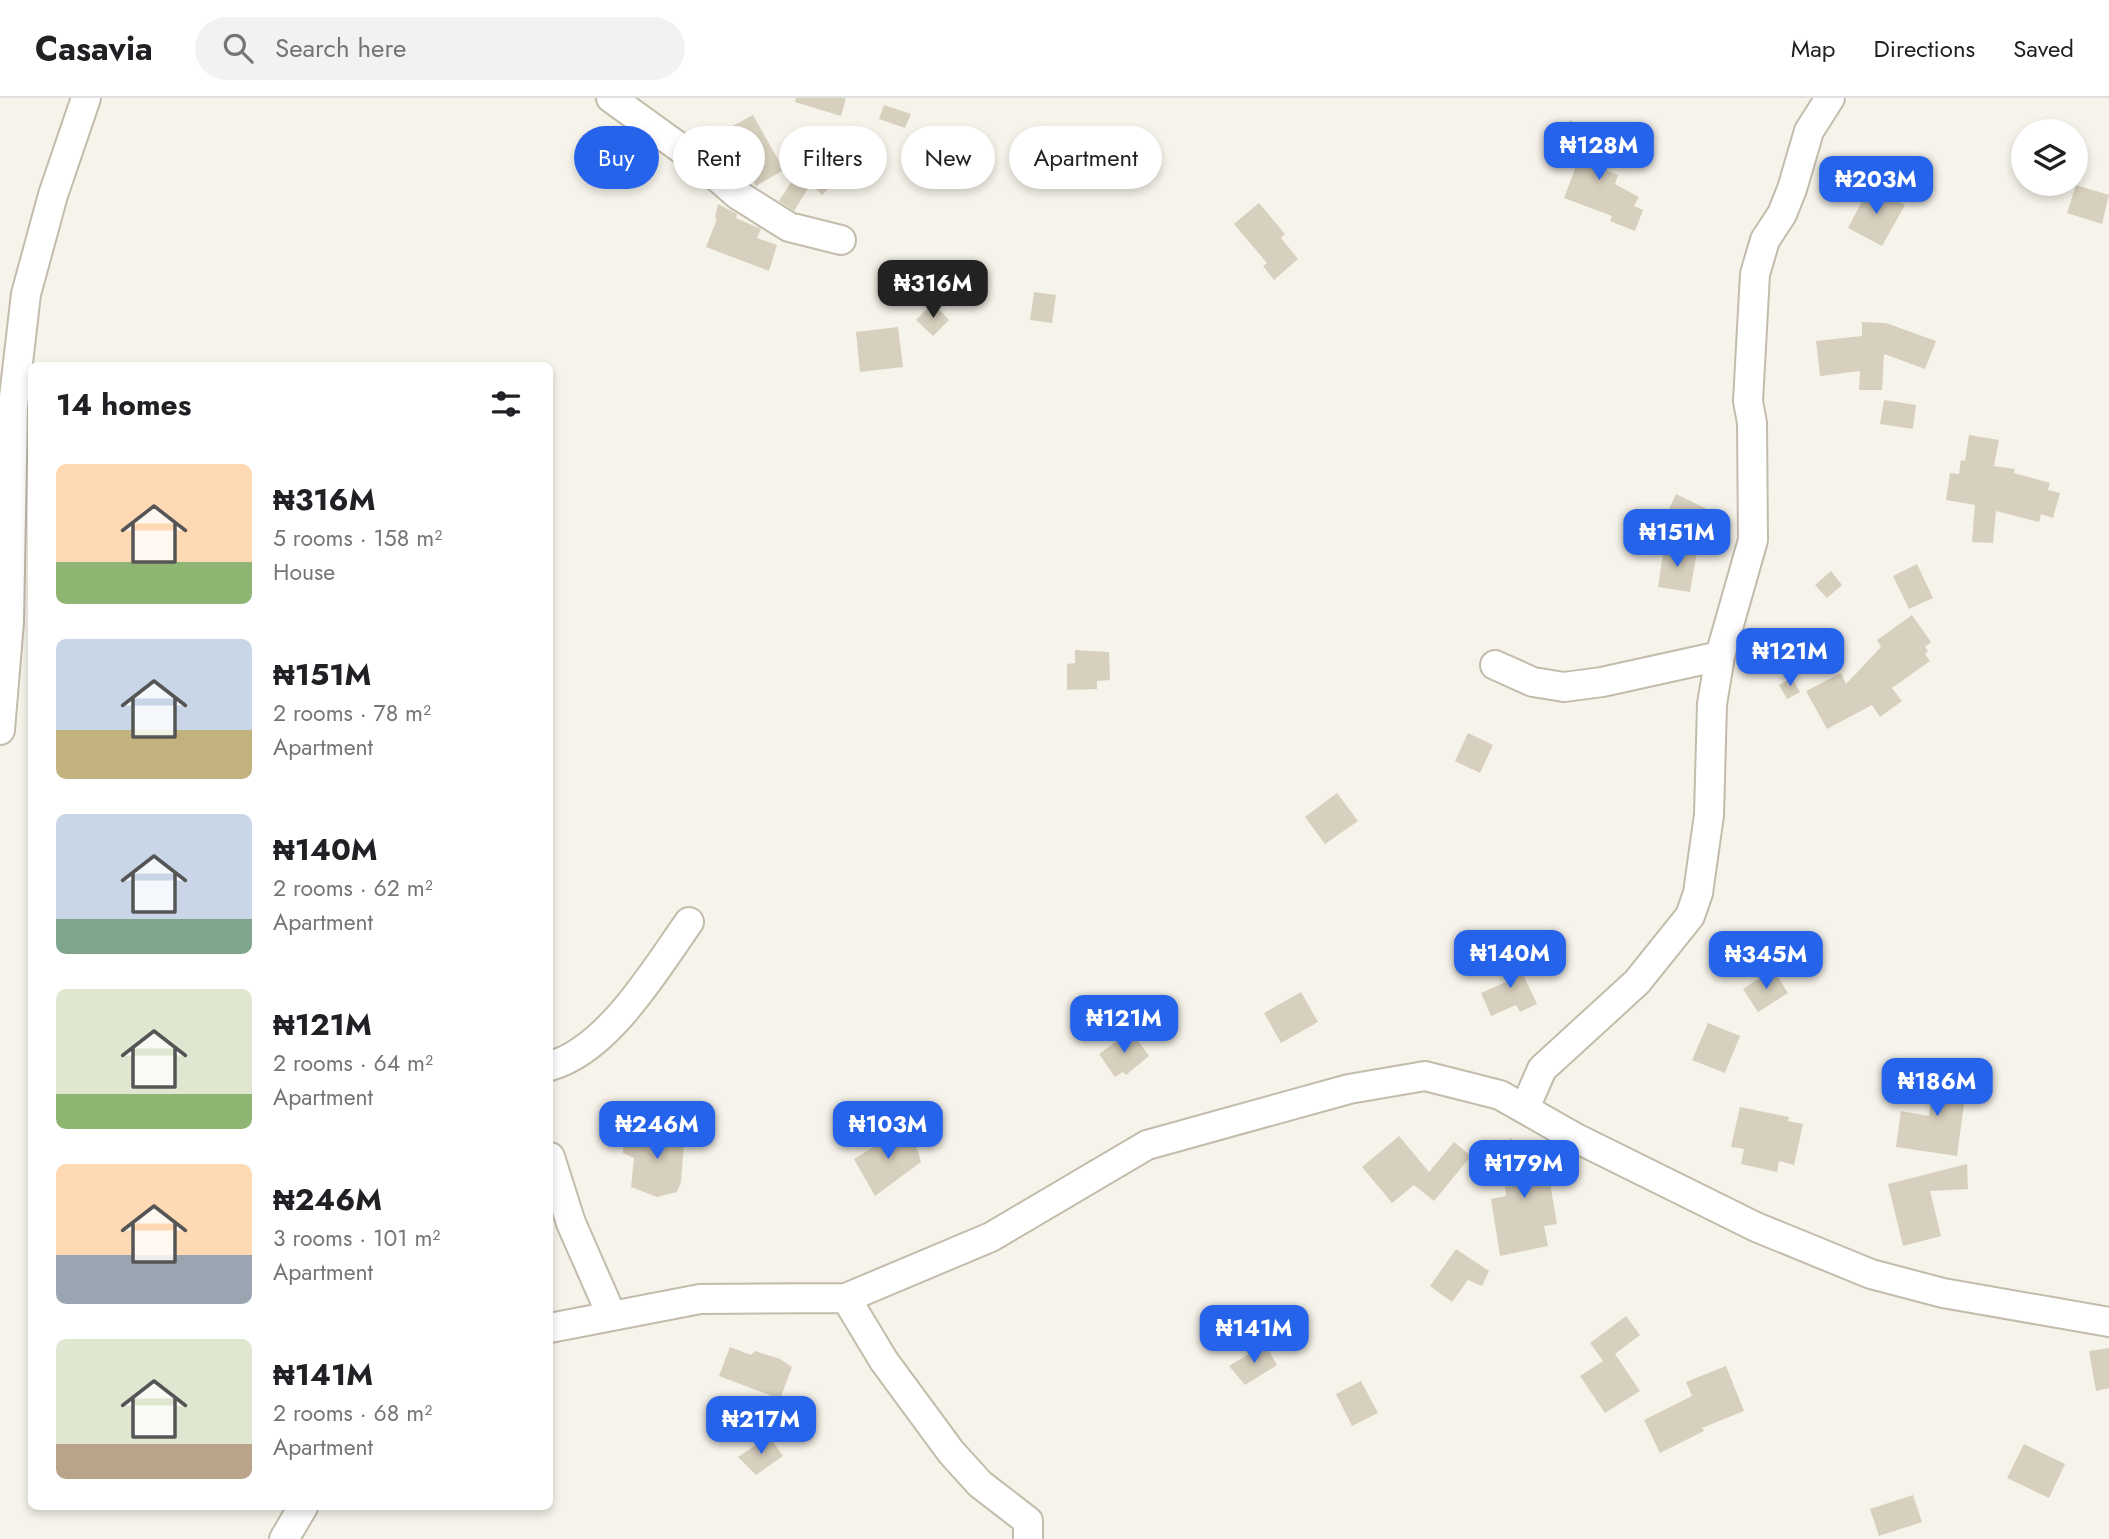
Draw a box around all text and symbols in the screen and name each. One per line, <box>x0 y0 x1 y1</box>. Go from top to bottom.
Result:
search box <box>195 17 685 80</box>
text: Casavia <box>35 25 153 72</box>
icon: search <box>219 29 257 67</box>
text: Search here <box>275 29 406 67</box>
text: Map <box>1791 31 1836 66</box>
text: Directions <box>1874 31 1975 66</box>
text: Saved <box>2013 31 2074 66</box>
map controls <box>2011 119 2088 196</box>
button: layers <box>2011 119 2088 196</box>
pin: ₦128M <box>1550 122 1648 182</box>
chip: Buy <box>574 126 659 189</box>
chip: Rent <box>673 126 765 189</box>
chip: Filters <box>779 126 887 189</box>
chip: New <box>901 126 995 189</box>
chip: Apartment <box>1009 126 1162 189</box>
text: ₦128M <box>1560 128 1638 162</box>
pin: ₦203M <box>1827 156 1925 216</box>
text: ₦203M <box>1835 162 1917 196</box>
pin: ₦316M <box>884 260 982 320</box>
text: ₦316M <box>894 266 972 300</box>
text: 14 homes <box>56 383 191 426</box>
icon: filters <box>487 385 525 423</box>
text: ₦316M <box>273 478 375 521</box>
icon: home <box>112 492 196 576</box>
pin: ₦151M <box>1628 510 1726 569</box>
text: ₦151M <box>1639 515 1715 549</box>
text: 5 rooms · 158 m² <box>273 521 442 555</box>
text: House <box>273 555 335 589</box>
pin: ₦121M <box>1741 628 1839 688</box>
text: ₦121M <box>1752 634 1828 668</box>
text: ₦151M <box>273 653 371 696</box>
icon: home <box>112 667 196 751</box>
text: 2 rooms · 78 m² <box>273 696 431 730</box>
text: Apartment <box>273 730 373 764</box>
text: ₦140M <box>273 828 377 871</box>
icon: home <box>112 842 196 926</box>
text: 2 rooms · 62 m² <box>273 871 433 905</box>
text: Apartment <box>273 905 373 939</box>
pin: ₦140M <box>1461 930 1559 990</box>
pin: ₦345M <box>1717 932 1815 991</box>
text: ₦140M <box>1470 936 1550 970</box>
text: ₦345M <box>1725 937 1807 971</box>
pin: ₦121M <box>1075 996 1173 1055</box>
text: ₦121M <box>1086 1001 1162 1035</box>
text: ₦121M <box>273 1003 372 1046</box>
icon: home <box>112 1017 196 1101</box>
text: 2 rooms · 64 m² <box>273 1046 433 1080</box>
pin: ₦186M <box>1888 1058 1986 1118</box>
text: ₦186M <box>1898 1064 1976 1098</box>
text: Apartment <box>273 1080 373 1114</box>
pin: ₦246M <box>608 1102 706 1161</box>
pin: ₦103M <box>839 1102 937 1161</box>
text: ₦246M <box>615 1107 699 1141</box>
text: ₦103M <box>849 1107 927 1141</box>
pin: ₦179M <box>1475 1140 1573 1200</box>
text: ₦179M <box>1485 1146 1563 1180</box>
text: ₦246M <box>273 1178 382 1221</box>
icon: home <box>112 1192 196 1276</box>
text: 3 rooms · 101 m² <box>273 1221 440 1255</box>
text: Apartment <box>273 1255 373 1289</box>
pin: ₦141M <box>1205 1306 1303 1365</box>
text: ₦141M <box>1216 1311 1292 1345</box>
text: ₦141M <box>273 1353 373 1396</box>
icon: home <box>112 1367 196 1451</box>
text: 2 rooms · 68 m² <box>273 1396 432 1430</box>
pin: ₦217M <box>712 1396 810 1456</box>
text: ₦217M <box>722 1402 800 1436</box>
text: Apartment <box>273 1430 373 1464</box>

